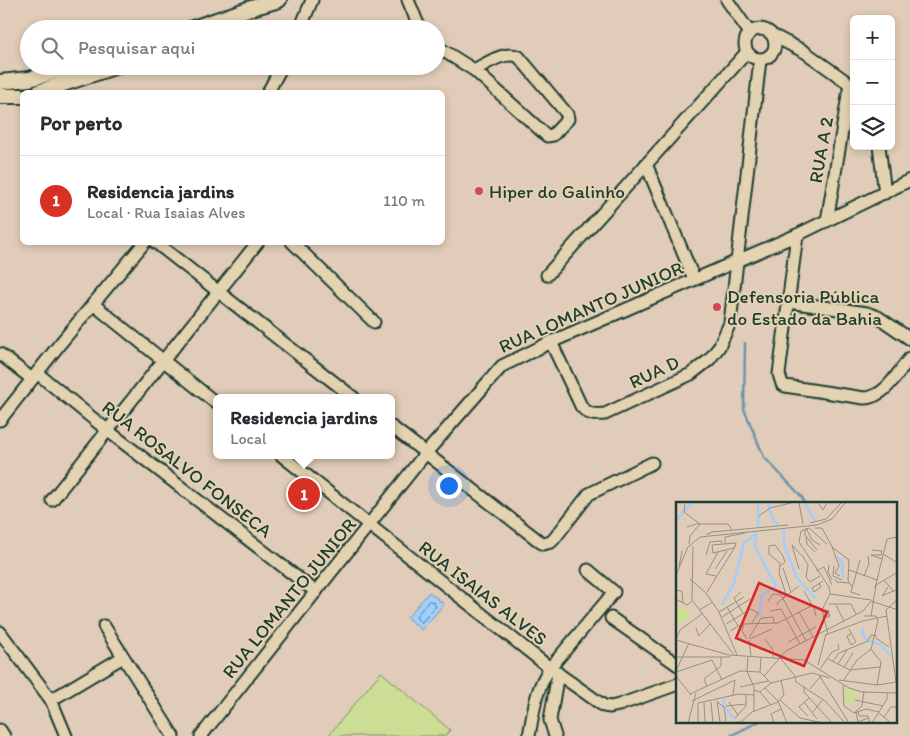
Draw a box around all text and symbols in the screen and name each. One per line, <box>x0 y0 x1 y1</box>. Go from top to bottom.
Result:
map controls <box>850 15 895 150</box>
button: + <box>850 15 895 60</box>
search box <box>20 20 445 75</box>
icon: search <box>38 34 66 62</box>
text: Pesquisar aqui <box>78 36 195 59</box>
button: − <box>850 60 895 105</box>
button: layers <box>850 105 895 150</box>
text: Por perto <box>40 110 122 135</box>
street label: RUA A 2 <box>804 115 838 185</box>
text: Residencia jardins <box>87 180 234 203</box>
place label: Hiper do Galinho <box>489 180 625 203</box>
marker: Hiper do Galinho <box>473 185 485 197</box>
text: 1 <box>52 191 60 210</box>
text: 110 m <box>383 191 425 210</box>
text: Local · Rua Isaias Alves <box>87 203 245 222</box>
street label: RUA LOMANTO JUNIOR <box>495 256 687 358</box>
place label: Defensoria Pública do Estado da Bahia <box>727 285 882 330</box>
marker: Defensoria Pública do Estado da Bahia <box>711 301 723 313</box>
street label: RUA D <box>625 350 683 394</box>
popup <box>213 394 395 459</box>
street label: RUA ROSALVO FONSECA <box>97 395 277 543</box>
text: Residencia jardins <box>230 406 378 429</box>
text: Local <box>230 429 267 448</box>
your location <box>436 473 462 499</box>
pin: 1 <box>288 475 320 513</box>
inset map <box>676 502 898 724</box>
street label: RUA LOMANTO JUNIOR <box>217 513 361 683</box>
street label: RUA ISAIAS ALVES <box>414 536 552 650</box>

